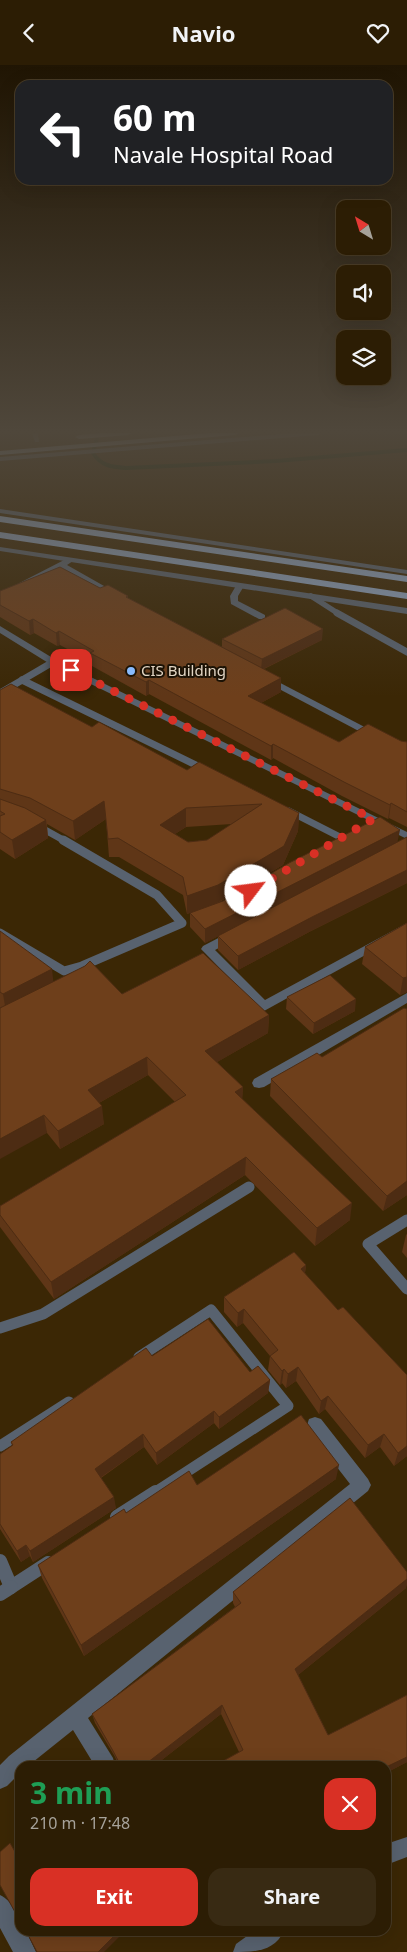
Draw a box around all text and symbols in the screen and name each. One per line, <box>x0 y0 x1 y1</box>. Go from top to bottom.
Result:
text: Navio <box>172 18 235 48</box>
icon: back <box>15 19 43 47</box>
icon: heart <box>364 19 392 47</box>
text: 60 m <box>113 94 196 141</box>
icon: left <box>30 100 95 165</box>
text: Navale Hospital Road <box>113 139 333 169</box>
north arrow <box>336 200 391 255</box>
map controls <box>336 200 391 385</box>
button: sound <box>336 265 391 320</box>
button: layers <box>336 330 391 385</box>
pin <box>50 649 92 691</box>
icon: arrive <box>57 656 85 684</box>
place label: CIS Building <box>141 660 226 680</box>
marker: CIS Building <box>125 665 137 677</box>
position arrow <box>224 864 276 916</box>
text: 3 min <box>30 1772 113 1813</box>
button: close <box>324 1778 376 1830</box>
text: 210 m · 17:48 <box>30 1812 130 1834</box>
button: Exit <box>30 1868 198 1926</box>
button: Share <box>208 1868 376 1926</box>

